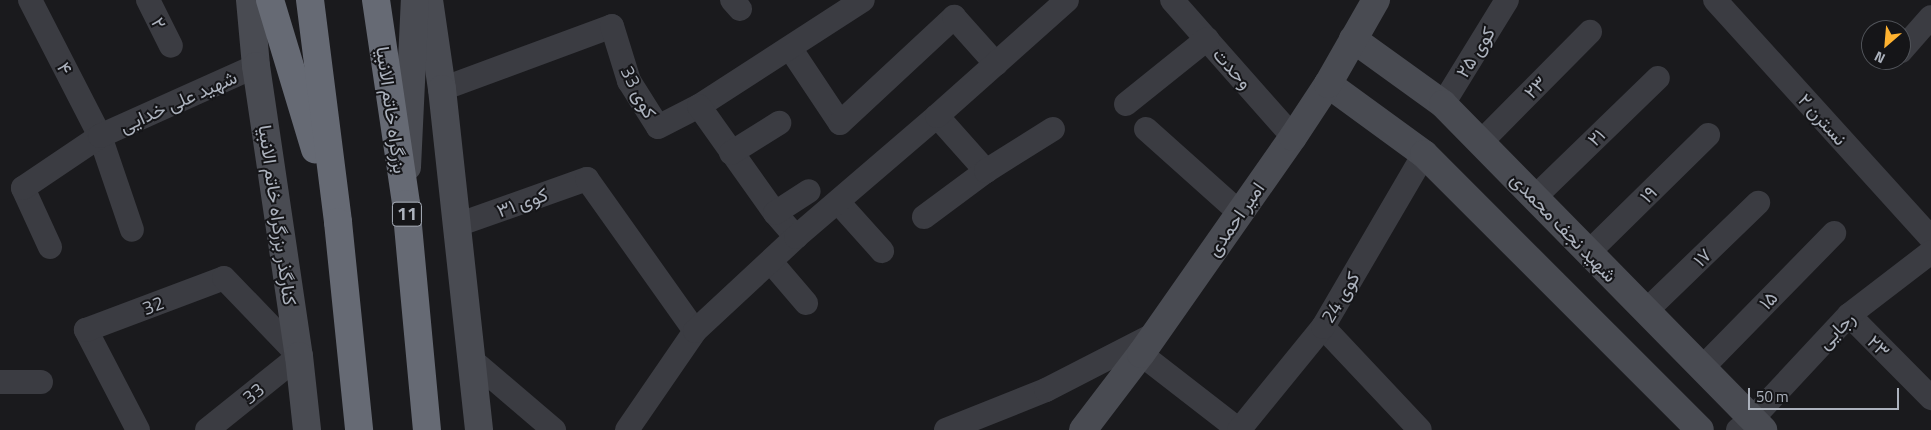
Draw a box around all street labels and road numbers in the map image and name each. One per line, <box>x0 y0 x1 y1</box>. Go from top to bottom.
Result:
street label: ۲ <box>147 13 171 33</box>
street label: کوی ۲۵ <box>1451 22 1499 82</box>
street label: وحدت <box>1209 43 1257 93</box>
street label: بزرگراه خاتم الانبیا <box>372 45 412 175</box>
street label: ۴ <box>52 58 78 78</box>
street label: کوی 33 <box>616 62 662 122</box>
street label: شهید علی خدایی <box>116 65 240 137</box>
street label: ۲۳ <box>1519 71 1551 103</box>
street label: نسترن ۲ <box>1794 88 1852 150</box>
street label: کنارگذر بزرگراه خاتم الانبیا <box>254 123 302 307</box>
street label: ۲۱ <box>1583 123 1609 151</box>
street label: شهید نجف محمدی <box>1506 168 1622 286</box>
street label: امیر احمدی <box>1201 178 1269 260</box>
street label: ۱۹ <box>1635 181 1661 207</box>
street label: کوی ۳۱ <box>493 182 551 222</box>
road number: 11 <box>391 198 423 230</box>
street label: ۱۷ <box>1688 243 1716 271</box>
street label: کوی 24 <box>1316 267 1364 327</box>
street label: ۱۵ <box>1754 286 1782 314</box>
street label: 32 <box>139 291 167 319</box>
street label: رجایی <box>1813 307 1859 353</box>
street label: ۲۳ <box>1863 330 1895 362</box>
street label: 33 <box>238 377 268 409</box>

